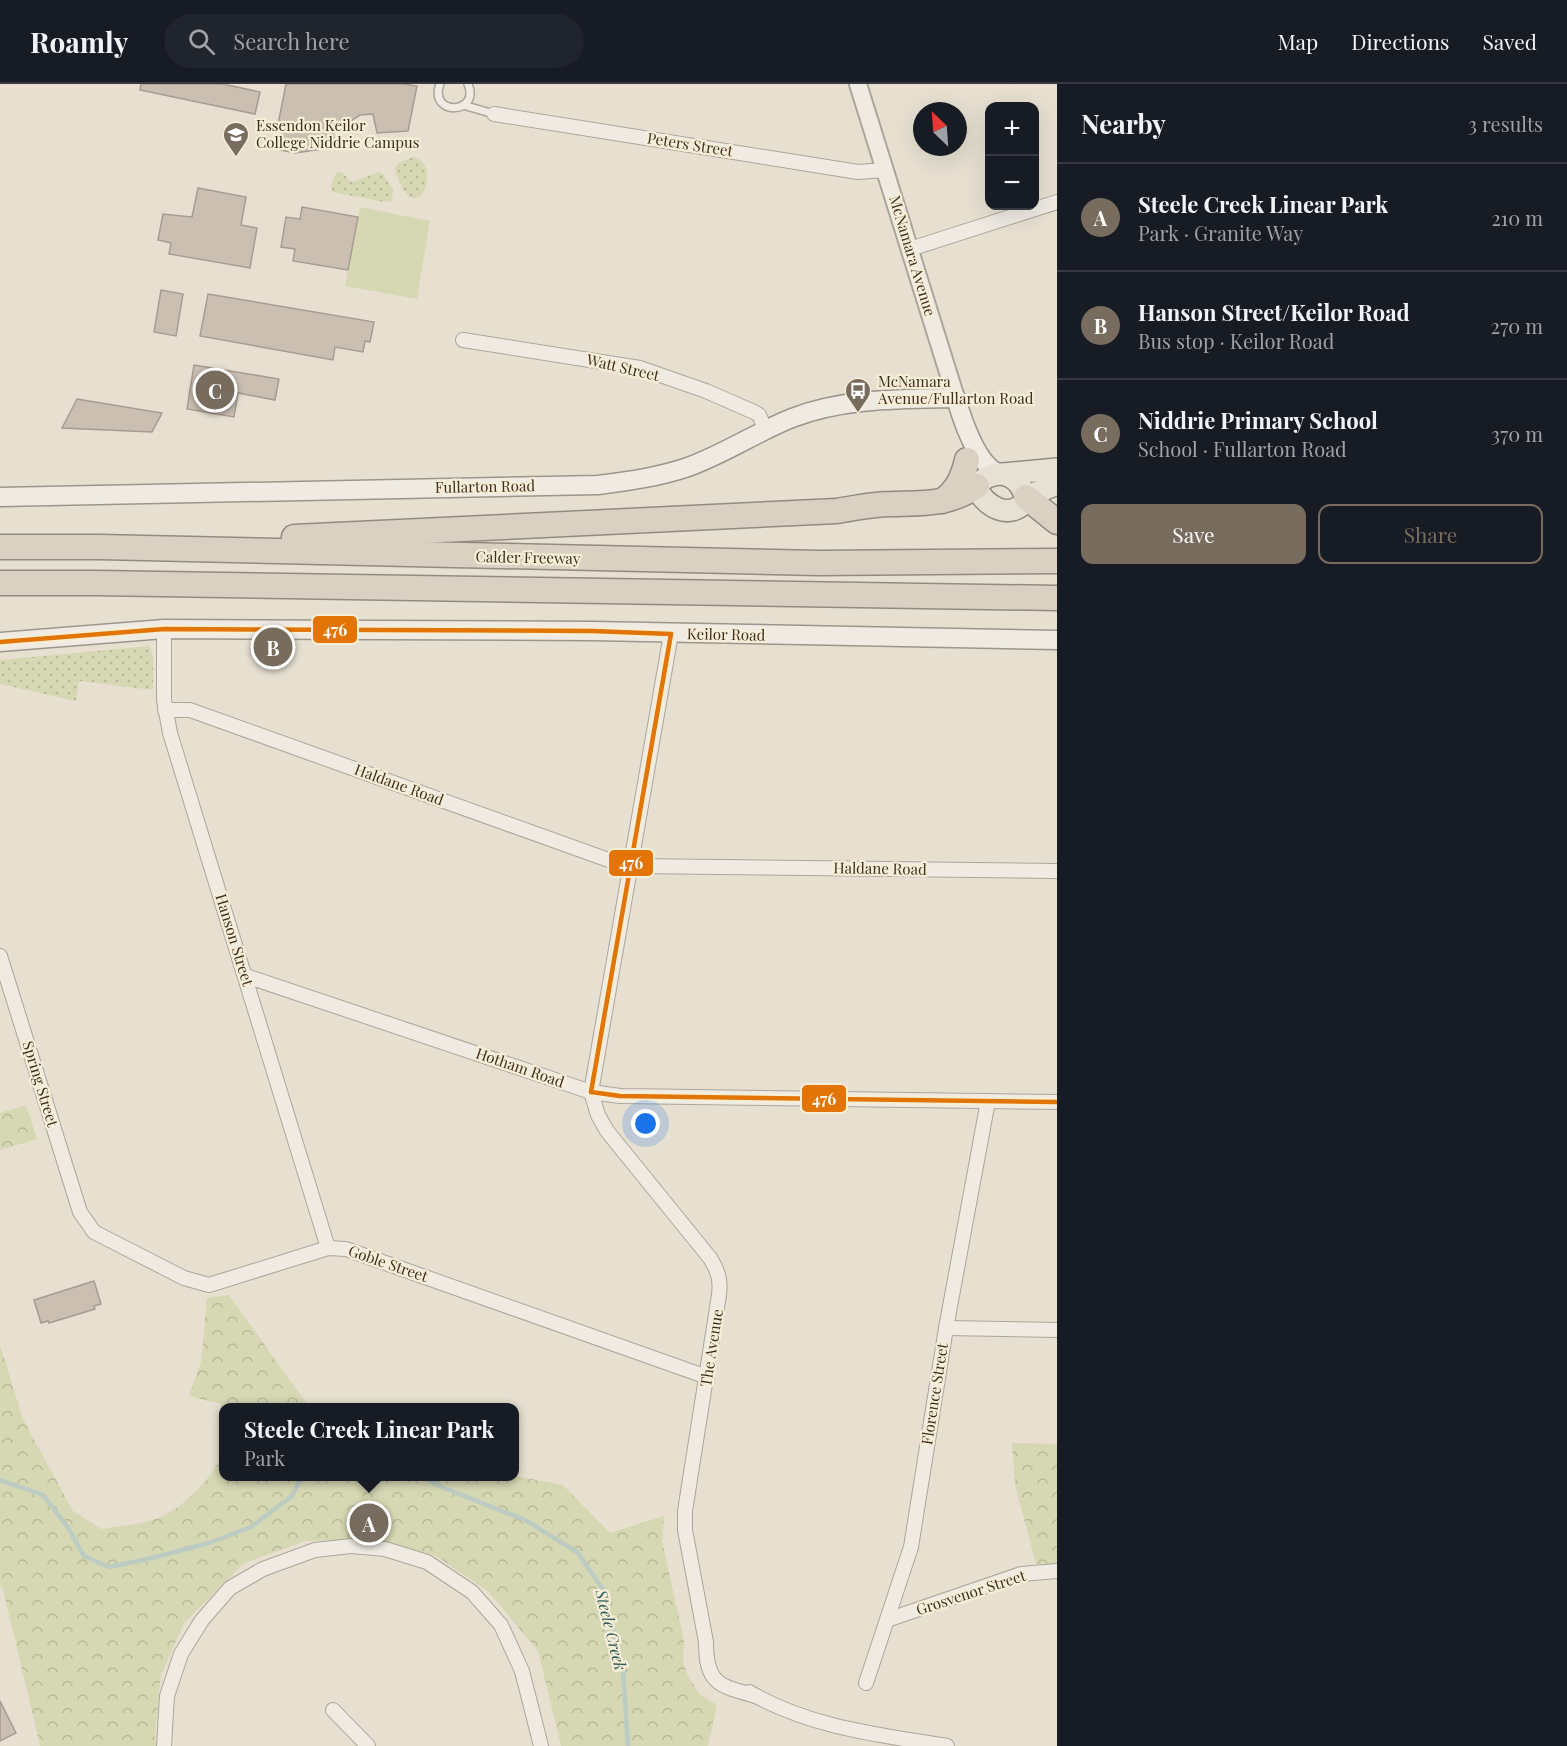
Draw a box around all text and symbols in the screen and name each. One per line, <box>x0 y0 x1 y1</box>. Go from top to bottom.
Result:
search box <box>164 14 584 68</box>
text: Roamly <box>30 23 128 60</box>
icon: search <box>185 25 218 58</box>
text: Search here <box>233 26 350 56</box>
text: Map <box>1277 27 1318 55</box>
text: Directions <box>1351 27 1449 55</box>
text: Saved <box>1482 27 1537 55</box>
north arrow <box>913 102 967 156</box>
map controls <box>985 102 1039 210</box>
button: + <box>985 102 1039 156</box>
text: Nearby <box>1081 106 1166 141</box>
text: 3 results <box>1468 110 1543 137</box>
place label: Essendon Keilor College Niddrie Campus <box>256 115 419 152</box>
school or university icon: Essendon Keilor College Niddrie Campus <box>221 120 251 158</box>
street label: Peters Street <box>646 127 735 161</box>
button: − <box>985 156 1039 210</box>
text: Steele Creek Linear Park <box>1138 189 1388 219</box>
street label: McNamara Avenue <box>885 193 941 319</box>
text: A <box>1094 204 1107 231</box>
text: 210 m <box>1491 204 1543 231</box>
text: Park · Granite Way <box>1138 219 1303 246</box>
text: Hanson Street/Keilor Road <box>1138 297 1410 327</box>
text: B <box>1094 312 1107 339</box>
text: 270 m <box>1491 312 1543 339</box>
text: Bus stop · Keilor Road <box>1138 327 1334 354</box>
street label: Watt Street <box>584 349 662 385</box>
pin: C <box>196 368 234 412</box>
place label: McNamara Avenue/Fullarton Road <box>877 371 1034 408</box>
bus stop icon: McNamara Avenue/Fullarton Road <box>843 376 873 414</box>
text: Niddrie Primary School <box>1138 405 1378 435</box>
text: C <box>1093 420 1108 447</box>
text: 370 m <box>1491 420 1543 447</box>
text: School · Fullarton Road <box>1138 435 1347 462</box>
street label: Fullarton Road <box>435 475 536 497</box>
button: Save <box>1081 504 1306 564</box>
button: Share <box>1318 504 1543 564</box>
street label: Calder Freeway <box>475 546 581 568</box>
line badge: 476 <box>312 615 358 644</box>
text: 476 <box>323 619 347 640</box>
street label: Keilor Road <box>687 623 766 645</box>
pin: B <box>254 624 292 670</box>
street label: Haldane Road <box>352 759 447 810</box>
line badge: 476 <box>608 849 654 877</box>
text: 476 <box>619 852 643 873</box>
street label: Haldane Road <box>833 857 927 879</box>
street label: Hanson Street <box>211 891 259 989</box>
street label: Spring Street <box>18 1038 64 1130</box>
street label: Hotham Road <box>474 1043 567 1092</box>
line badge: 476 <box>801 1084 847 1113</box>
text: 476 <box>812 1088 836 1109</box>
your location <box>631 1109 660 1138</box>
street label: Goble Street <box>346 1240 431 1286</box>
street label: The Avenue <box>695 1308 727 1388</box>
street label: Florence Street <box>916 1341 952 1446</box>
popup <box>219 1403 519 1481</box>
text: Steele Creek Linear Park <box>244 1414 494 1444</box>
text: Park <box>244 1444 285 1471</box>
pin: A <box>350 1500 388 1546</box>
street label: Grosvenor Street <box>913 1565 1029 1619</box>
water label: Steele Creek <box>591 1586 632 1672</box>

